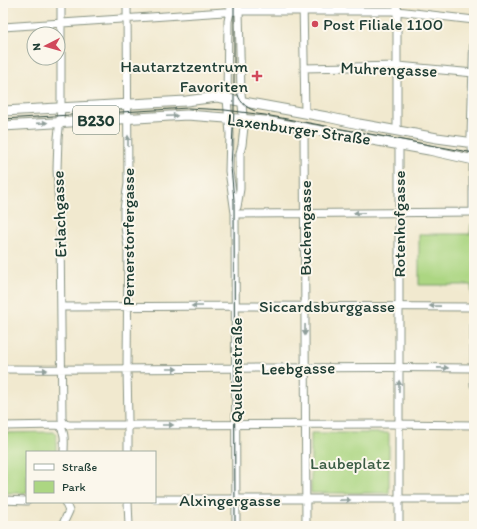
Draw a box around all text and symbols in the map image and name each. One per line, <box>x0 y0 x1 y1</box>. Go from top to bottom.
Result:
place label: Post Filiale 1100 <box>323 14 443 34</box>
marker: Post Filiale 1100 <box>310 19 320 29</box>
north arrow <box>26 26 66 66</box>
text: N <box>30 43 43 51</box>
place label: Hautarztzentrum Favoriten <box>120 56 248 96</box>
street label: Muhrengasse <box>340 57 438 81</box>
marker: Hautarztzentrum Favoriten <box>251 70 263 82</box>
road number: B230 <box>73 106 119 134</box>
street label: Laxenburger Straße <box>226 109 372 149</box>
one-way arrow <box>166 112 178 119</box>
one-way arrow <box>36 120 48 127</box>
one-way arrow <box>125 134 131 147</box>
street label: Pernerstorfergasse <box>118 168 138 306</box>
street label: Erlachgasse <box>47 170 71 258</box>
street label: Rotenhofgasse <box>389 170 409 278</box>
street label: Buchengasse <box>295 180 315 276</box>
one-way arrow <box>352 210 365 216</box>
street label: Siccardsburggasse <box>259 296 395 316</box>
one-way arrow <box>190 303 203 309</box>
one-way arrow <box>428 303 441 309</box>
street label: Quellenstraße <box>226 317 246 423</box>
one-way arrow <box>302 324 308 337</box>
street label: Leebgasse <box>261 357 335 379</box>
one-way arrow <box>437 365 450 371</box>
one-way arrow <box>166 366 179 372</box>
one-way arrow <box>36 367 49 373</box>
one-way arrow <box>396 379 402 392</box>
one-way arrow <box>162 422 175 428</box>
legend <box>26 451 156 503</box>
park label: Laubeplatz <box>310 453 390 473</box>
text: Straße <box>62 460 97 474</box>
text: Park <box>62 480 86 494</box>
street label: Alxingergasse <box>179 490 281 510</box>
one-way arrow <box>339 497 352 503</box>

